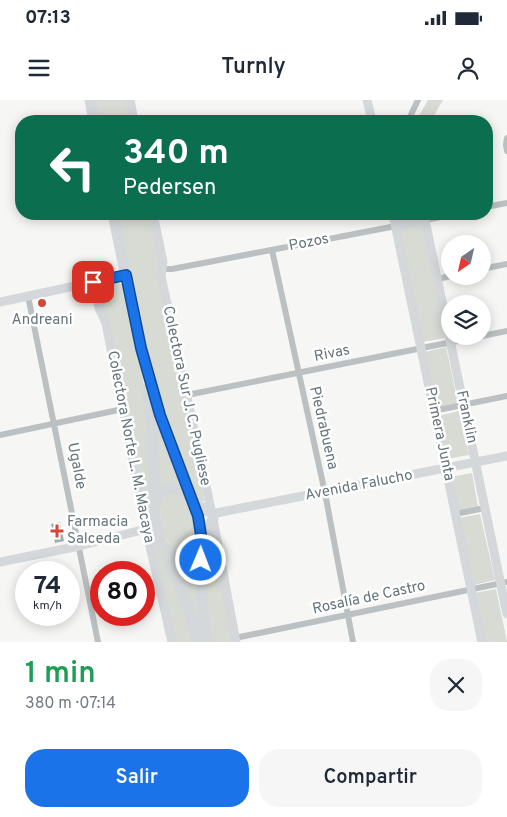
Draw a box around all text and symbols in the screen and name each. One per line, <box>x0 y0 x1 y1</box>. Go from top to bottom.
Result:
text: 07:13 <box>25 6 71 30</box>
icon: menu <box>25 54 53 82</box>
text: Turnly <box>221 54 286 81</box>
icon: person <box>454 54 482 82</box>
text: 340 m <box>123 132 229 176</box>
icon: left <box>40 135 105 200</box>
text: Pedersen <box>123 175 216 202</box>
street label: Pozos <box>287 230 331 256</box>
north arrow <box>441 235 491 285</box>
map controls <box>441 235 491 345</box>
pin <box>72 261 114 303</box>
icon: arrive <box>79 268 107 296</box>
button: layers <box>441 295 491 345</box>
marker: Andreani <box>36 297 48 309</box>
street label: Colectora Sur J. C. Pugliese <box>158 304 214 488</box>
place label: Andreani <box>11 311 73 330</box>
street label: Rivas <box>312 341 352 367</box>
street label: Colectora Norte L. M. Macaya <box>102 349 158 545</box>
street label: Piedrabuena <box>304 385 342 471</box>
street label: Primera Junta <box>420 385 458 483</box>
street label: Franklin <box>451 389 481 445</box>
street label: Ugalde <box>62 441 90 491</box>
street label: Avenida Falucho <box>304 466 414 506</box>
place label: Farmacia Salceda <box>67 513 128 549</box>
marker: Farmacia Salceda <box>51 525 63 537</box>
position arrow <box>174 533 226 585</box>
speed limit sign: 80 <box>90 561 155 626</box>
text: 74 <box>34 571 61 603</box>
street label: Rosalía de Castro <box>311 577 427 619</box>
text: km/h <box>33 598 62 614</box>
text: 1 min <box>25 656 96 693</box>
button: close <box>430 659 482 711</box>
text: 380 m · 07:14 <box>25 694 116 714</box>
button: Salir <box>25 749 249 807</box>
button: Compartir <box>259 749 482 807</box>

